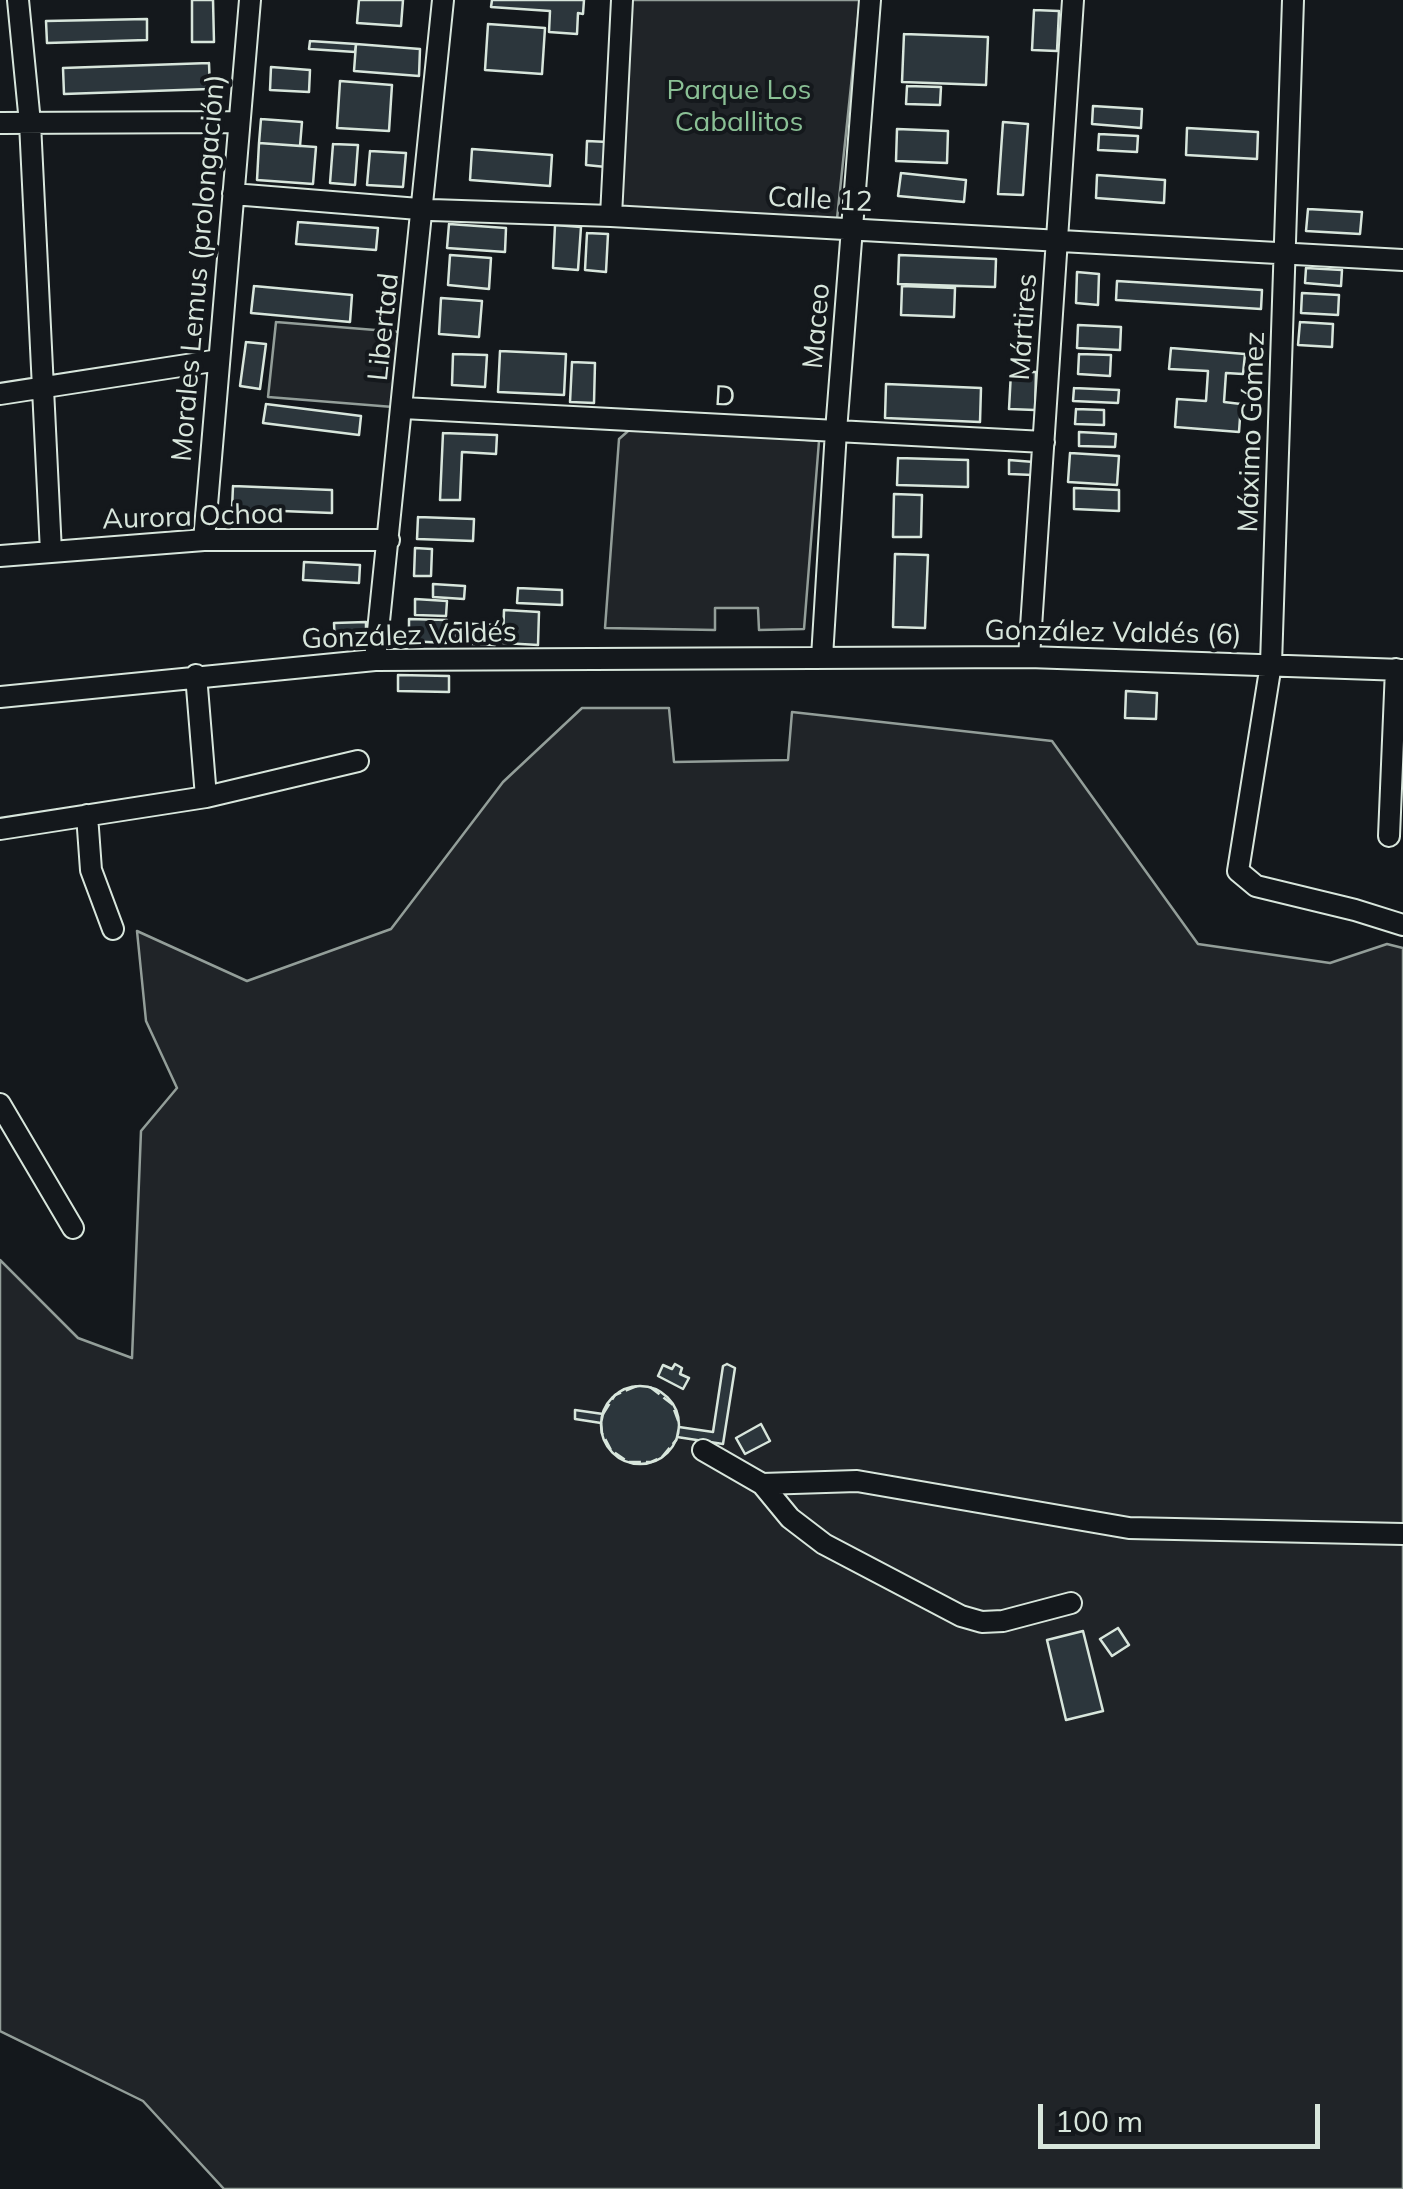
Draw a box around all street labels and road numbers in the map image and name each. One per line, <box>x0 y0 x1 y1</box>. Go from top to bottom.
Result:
street label: Morales Lemus (prolongación) <box>165 73 233 463</box>
street label: Calle 12 <box>767 180 873 220</box>
street label: Libertad <box>362 271 406 383</box>
street label: Mártires <box>1003 272 1045 382</box>
street label: Maceo <box>797 282 837 370</box>
street label: Máximo Gómez <box>1232 331 1272 533</box>
street label: D <box>714 380 736 414</box>
street label: Aurora Ochoa <box>102 497 284 537</box>
street label: González Valdés (6) <box>984 614 1242 652</box>
street label: González Valdés <box>301 615 517 657</box>

